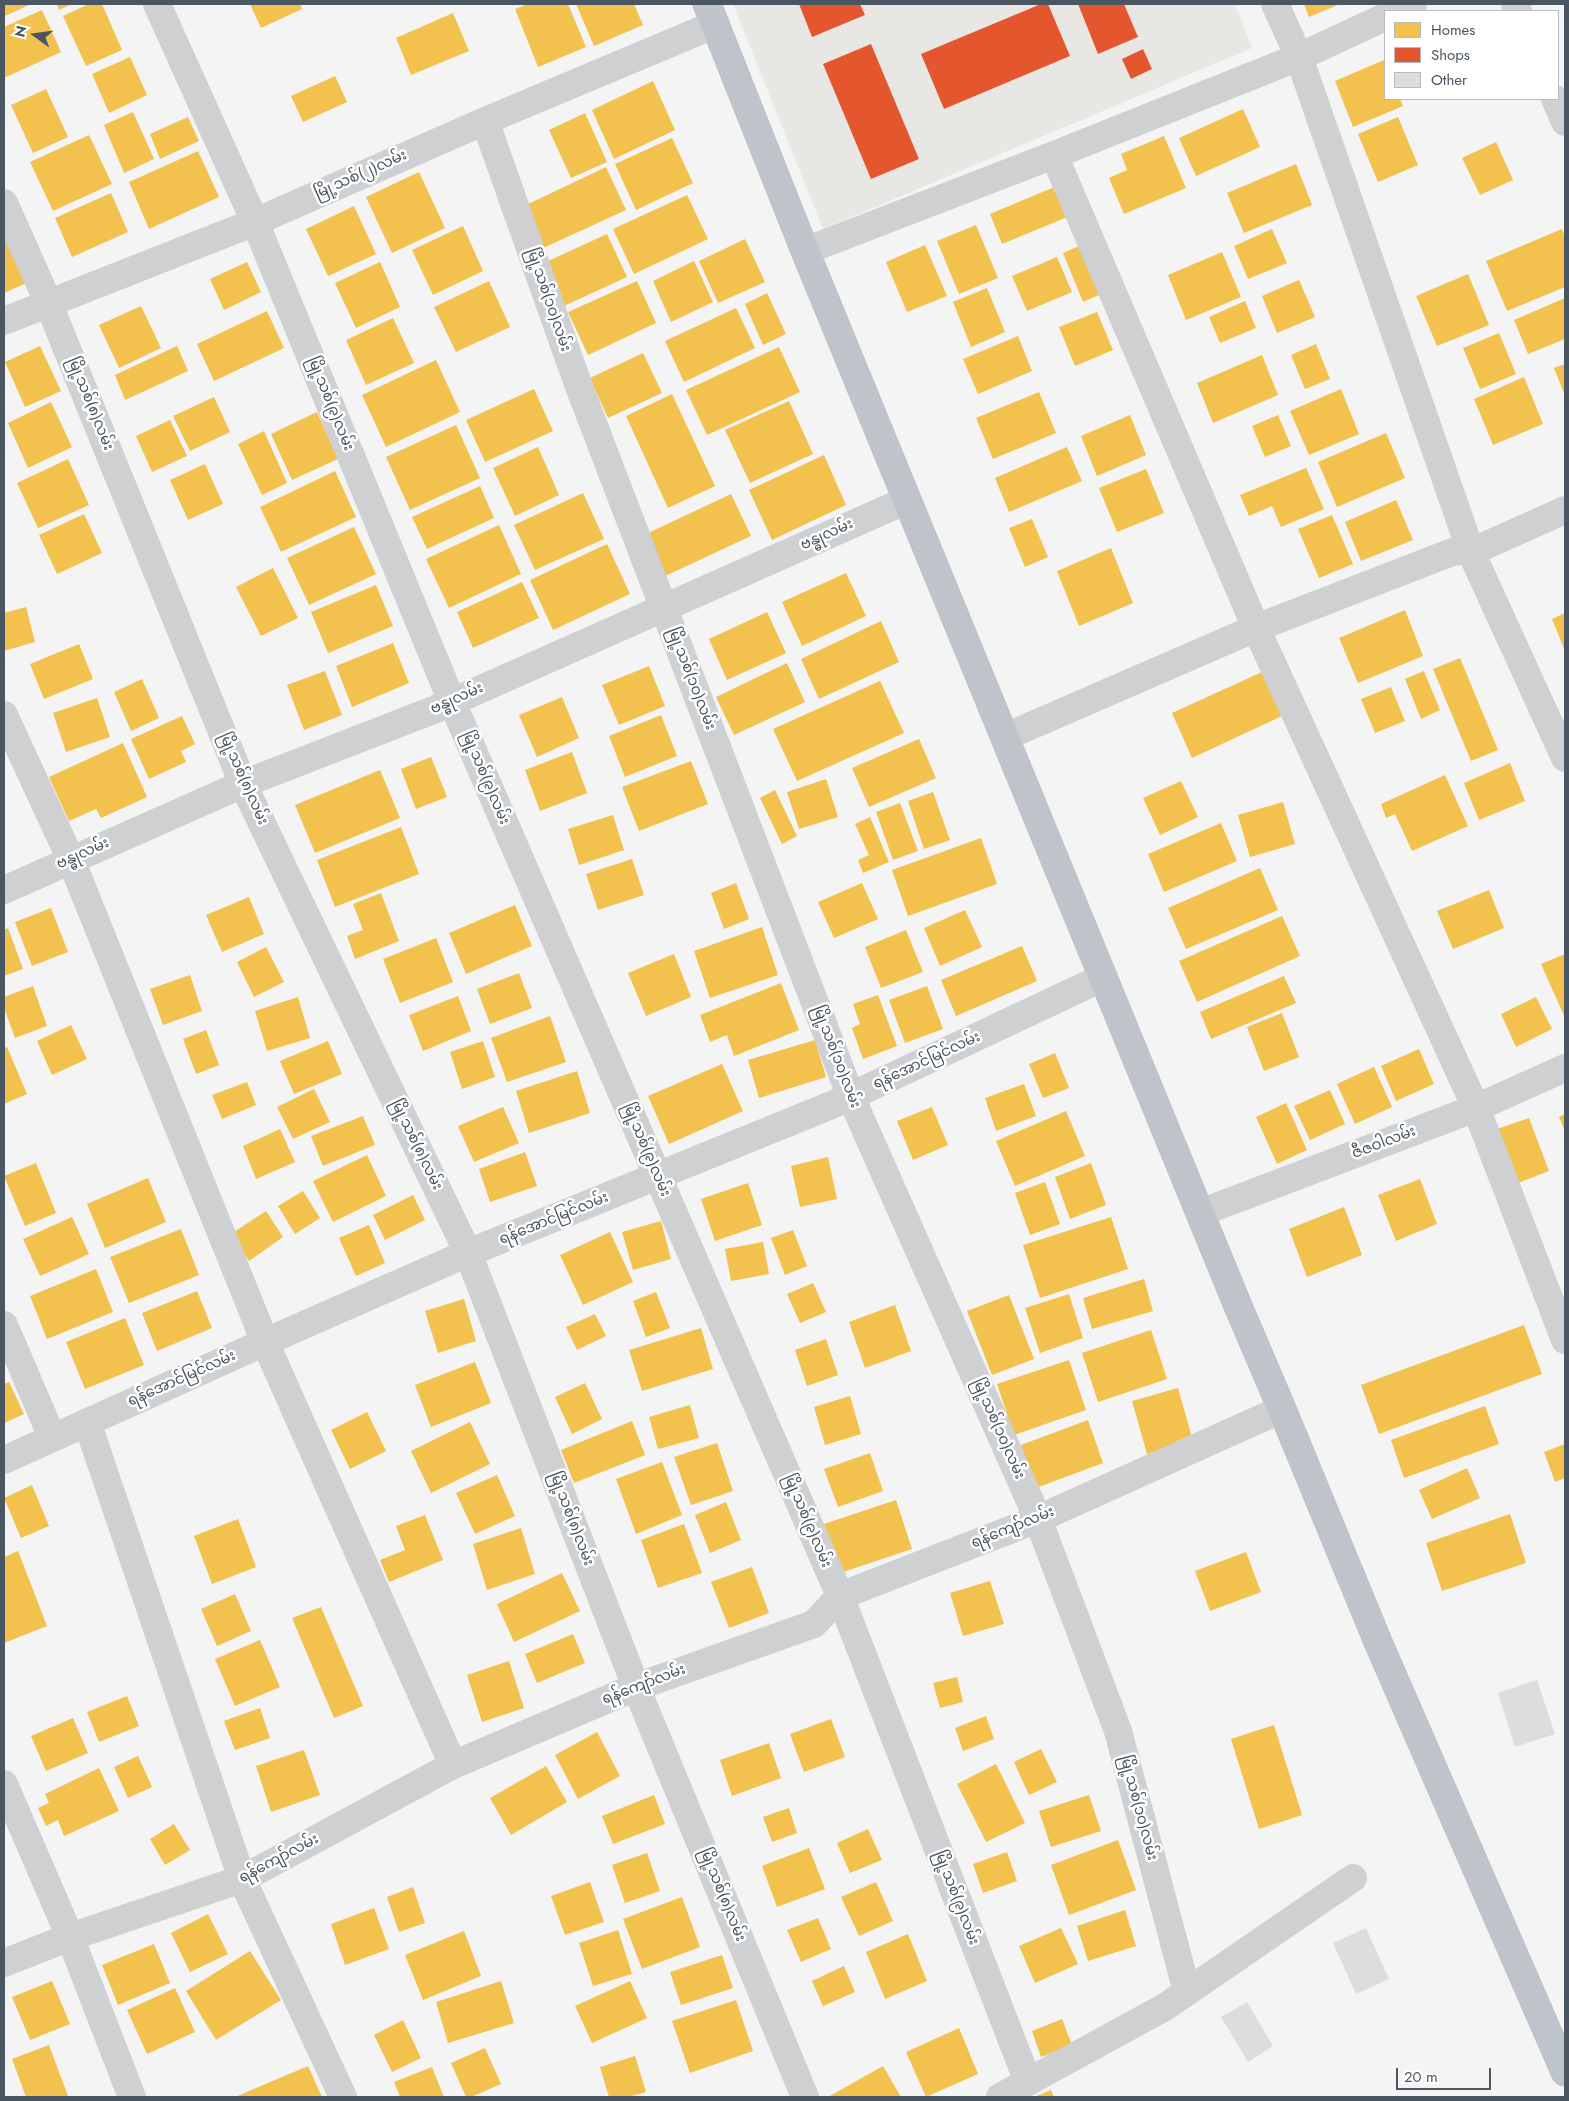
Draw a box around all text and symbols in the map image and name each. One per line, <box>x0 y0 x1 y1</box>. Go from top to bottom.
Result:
north arrow <box>10 10 60 60</box>
legend <box>1384 10 1559 100</box>
text: Homes <box>1431 19 1475 41</box>
text: N <box>9 24 31 39</box>
text: Shops <box>1431 44 1470 66</box>
text: Other <box>1431 69 1467 91</box>
street label: မြို့သစ်(၂)လမ်း <box>312 147 410 203</box>
street label: မြို့သစ်(၁၀)လမ်း <box>522 246 574 354</box>
street label: မြို့သစ်(၉)လမ်း <box>303 354 357 454</box>
street label: မြို့သစ်(၈)လမ်း <box>63 355 117 453</box>
street label: ဗန္ဓုလမ်း <box>798 515 856 555</box>
street label: မြို့သစ်(၁၀)လမ်း <box>663 625 719 733</box>
street label: ဗန္ဓုလမ်း <box>428 679 486 719</box>
street label: မြို့သစ်(၉)လမ်း <box>457 728 513 828</box>
street label: မြို့သစ်(၈)လမ်း <box>215 730 271 828</box>
street label: ဗန္ဓုလမ်း <box>54 834 112 874</box>
street label: မြို့သစ်(၁၀)လမ်း <box>808 1003 864 1111</box>
street label: ရန်အောင်မြင်လမ်း <box>870 1028 984 1094</box>
street label: မြို့သစ်(၈)လမ်း <box>386 1097 446 1193</box>
street label: မြို့သစ်(၉)လမ်း <box>618 1100 674 1200</box>
street label: ဇီဇဝါလမ်း <box>1350 1123 1418 1163</box>
street label: ရန်အောင်မြင်လမ်း <box>497 1189 611 1249</box>
street label: ရန်အောင်မြင်လမ်း <box>125 1347 239 1411</box>
street label: မြို့သစ်(၁၀)လမ်း <box>968 1376 1028 1482</box>
street label: မြို့သစ်(၈)လမ်း <box>545 1470 597 1568</box>
street label: မြို့သစ်(၉)လမ်း <box>779 1471 835 1571</box>
street label: ရန်ကျော်လမ်း <box>969 1503 1057 1553</box>
street label: ရန်ကျော်လမ်း <box>600 1661 688 1709</box>
street label: မြို့သစ်(၁၀)လမ်း <box>1115 1753 1161 1863</box>
street label: ရန်ကျော်လမ်း <box>236 1830 322 1888</box>
street label: မြို့သစ်(၈)လမ်း <box>695 1846 749 1944</box>
street label: မြို့သစ်(၉)လမ်း <box>930 1848 982 1948</box>
scale bar <box>1399 2058 1494 2090</box>
text: 20 m <box>1404 2066 1438 2088</box>

